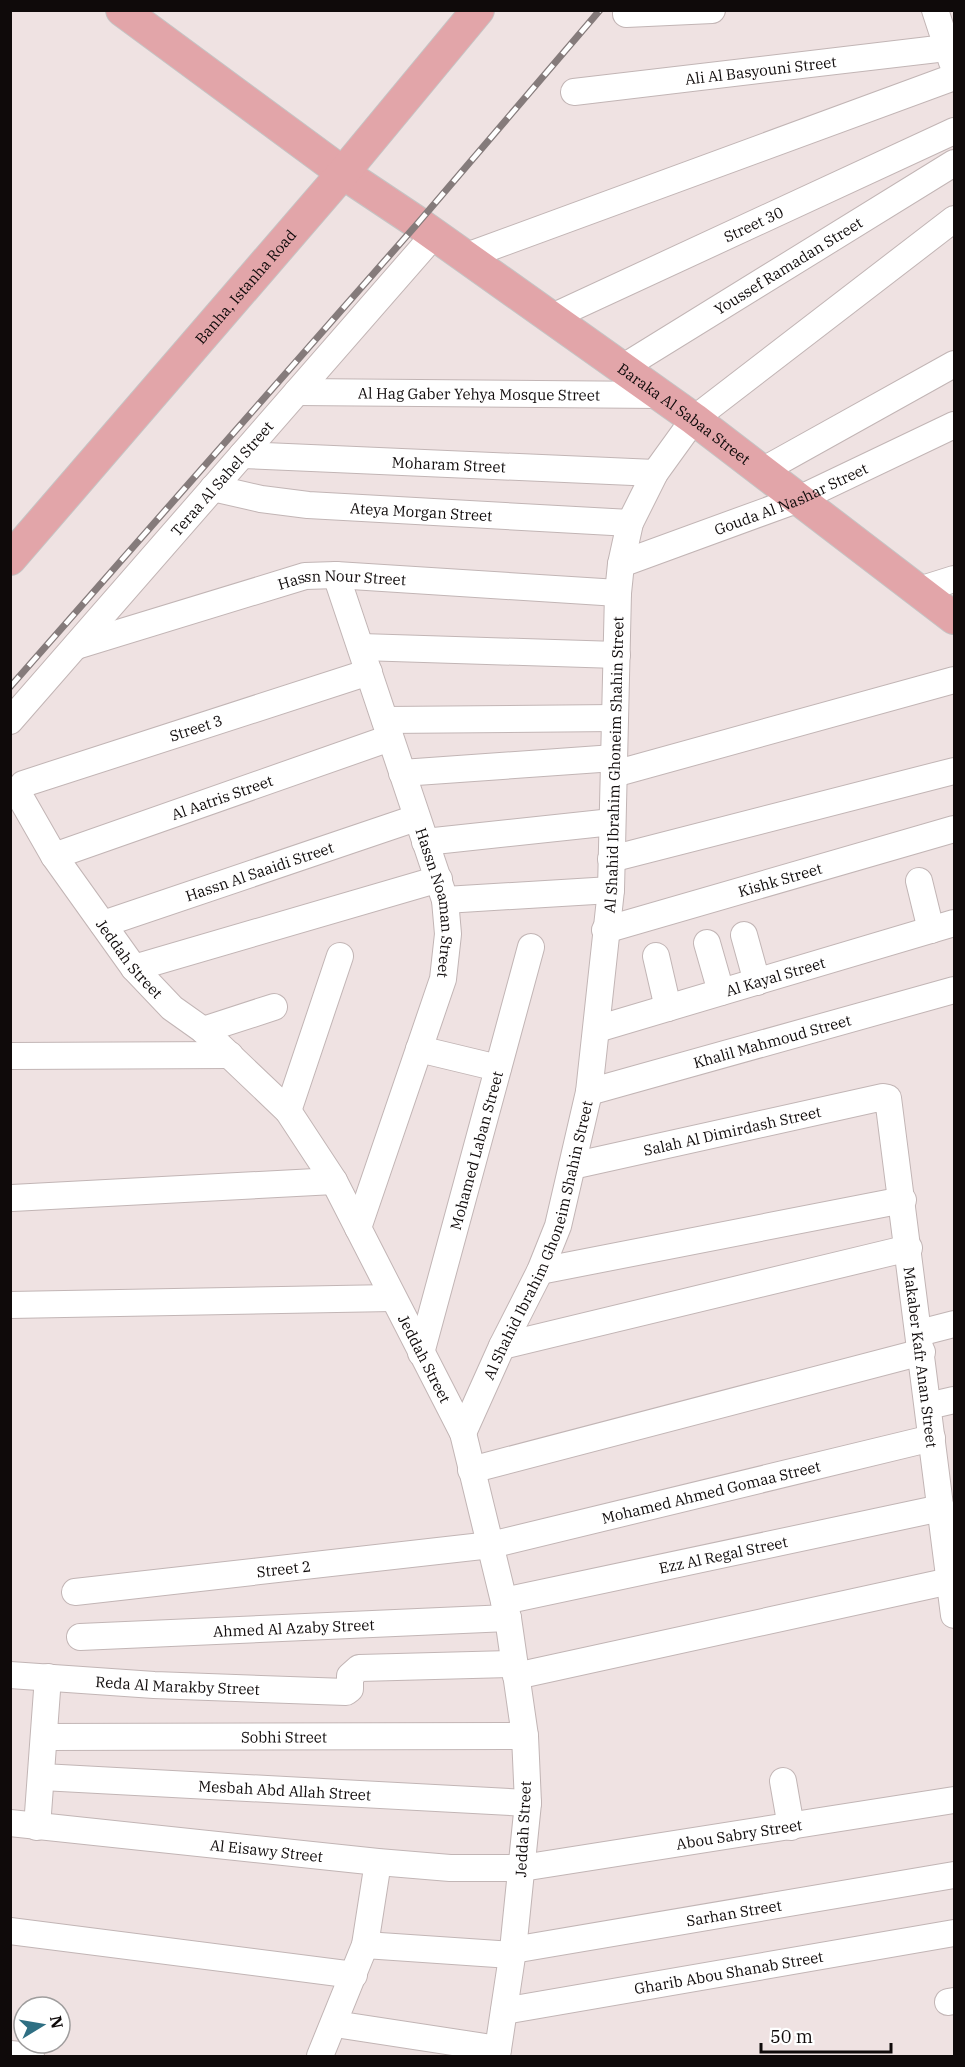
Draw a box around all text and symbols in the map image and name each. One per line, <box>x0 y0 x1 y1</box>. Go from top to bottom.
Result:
street label: Ali Al Basyouni Street <box>684 52 837 88</box>
street label: Street 30 <box>720 202 786 246</box>
street label: Youssef Ramadan Street <box>710 213 866 319</box>
street label: Banha, Istanha Road <box>190 225 300 348</box>
street label: Baraka Al Sabaa Street <box>614 358 754 468</box>
street label: Al Hag Gaber Yehya Mosque Street <box>358 383 600 404</box>
street label: Teraa Al Sahel Street <box>166 417 277 540</box>
street label: Moharam Street <box>391 452 506 476</box>
street label: Gouda Al Nashar Street <box>711 458 871 539</box>
street label: Ateya Morgan Street <box>349 498 493 525</box>
street label: Hassn Nour Street <box>275 566 407 593</box>
street label: Al Shahid Ibrahim Ghoneim Shahin Street <box>599 616 627 914</box>
street label: Street 3 <box>167 711 225 745</box>
street label: Al Aatris Street <box>169 770 275 824</box>
street label: Hassn Noaman Street <box>412 825 458 979</box>
street label: Hassn Al Saaidi Street <box>183 837 336 905</box>
street label: Kishk Street <box>736 858 824 901</box>
street label: Jeddah Street <box>92 915 167 1002</box>
street label: Al Kayal Street <box>723 952 827 1000</box>
street label: Khalil Mahmoud Street <box>691 1010 853 1072</box>
street label: Mohamed Laban Street <box>445 1069 507 1232</box>
street label: Al Shahid Ibrahim Ghoneim Shahin Street <box>479 1099 596 1382</box>
street label: Salah Al Dimirdash Street <box>641 1102 823 1159</box>
street label: Makaber Kafr Anan Street <box>900 1265 942 1449</box>
street label: Jeddah Street <box>394 1311 455 1406</box>
street label: Mohamed Ahmed Gomaa Street <box>600 1456 822 1527</box>
street label: Ezz Al Regal Street <box>657 1531 789 1577</box>
street label: Street 2 <box>255 1556 312 1581</box>
street label: Ahmed Al Azaby Street <box>213 1614 375 1641</box>
street label: Reda Al Marakby Street <box>95 1671 260 1698</box>
street label: Sobhi Street <box>241 1727 327 1746</box>
street label: Mesbah Abd Allah Street <box>198 1776 372 1804</box>
street label: Jeddah Street <box>511 1780 535 1878</box>
street label: Abou Sabry Street <box>675 1815 803 1853</box>
street label: Al Eisawy Street <box>209 1835 324 1866</box>
street label: Sarhan Street <box>685 1895 783 1930</box>
street label: Gharib Abou Shanab Street <box>633 1946 825 1998</box>
north arrow <box>12 1995 72 2055</box>
text: N <box>46 2014 68 2030</box>
scale bar <box>761 2016 892 2054</box>
text: 50 m <box>770 2025 813 2048</box>

